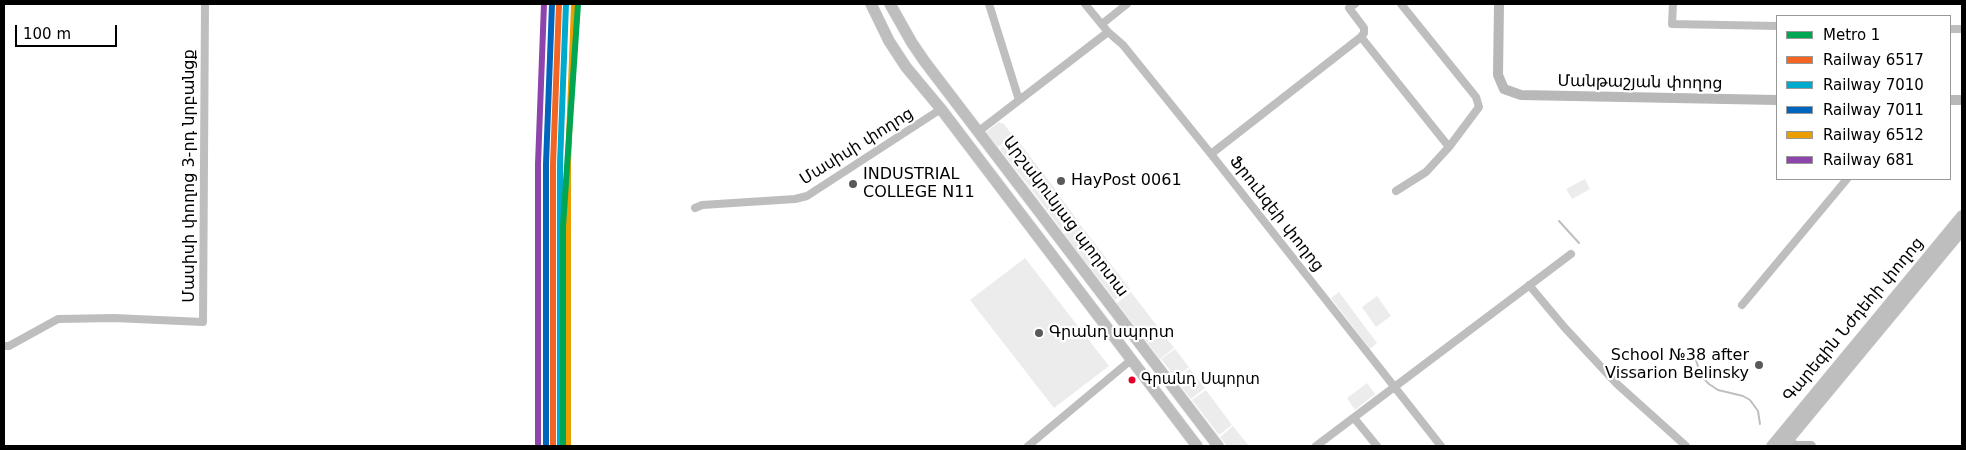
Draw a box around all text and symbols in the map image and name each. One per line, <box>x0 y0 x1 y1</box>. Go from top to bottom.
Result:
scale bar <box>18 15 120 47</box>
legend <box>1776 15 1951 180</box>
text: 100 m <box>23 25 71 43</box>
text: Metro 1 <box>1823 26 1880 44</box>
street label: Մասիսի փողոց 3-րդ նրբանցք <box>180 49 200 303</box>
text: Railway 6517 <box>1823 51 1924 69</box>
street label: Մանթաշյան փողոց <box>1557 72 1723 94</box>
text: Railway 7010 <box>1823 76 1924 94</box>
text: Railway 7011 <box>1823 101 1924 119</box>
street label: Մասիսի փողոց <box>797 104 917 190</box>
text: Railway 6512 <box>1823 126 1924 144</box>
street label: Արշակունյաց պողոտա <box>998 133 1132 301</box>
text: Railway 681 <box>1823 151 1914 169</box>
street label: Ֆրունզեի փողոց <box>1225 152 1327 276</box>
place label: INDUSTRIAL COLLEGE N11 <box>863 165 975 203</box>
place label: HayPost 0061 <box>1071 171 1182 191</box>
marker: HayPost 0061 <box>1055 175 1067 187</box>
marker: INDUSTRIAL COLLEGE N11 <box>847 178 859 190</box>
street label: Գարեգին Նժդեհի փողոց <box>1780 234 1928 406</box>
place label: Գրանդ սպորտ <box>1049 323 1174 343</box>
marker: Գրանդ սպորտ <box>1033 327 1045 339</box>
place label: School №38 after Vissarion Belinsky <box>1605 346 1749 384</box>
marker: School №38 after Vissarion Belinsky <box>1753 359 1765 371</box>
place label: Գրանդ Սպորտ <box>1141 371 1260 389</box>
marker: Գրանդ Սպորտ <box>1127 375 1137 385</box>

